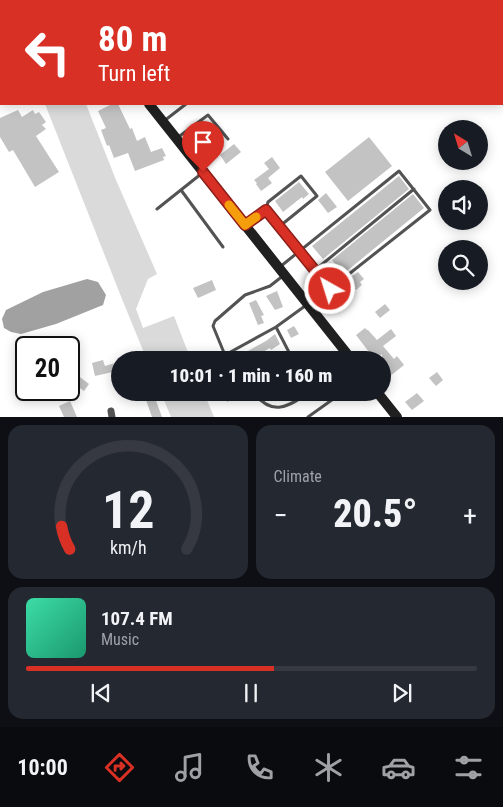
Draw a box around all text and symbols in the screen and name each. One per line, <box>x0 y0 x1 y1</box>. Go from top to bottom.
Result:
text: 80 m <box>98 19 167 60</box>
icon: left <box>15 20 80 85</box>
text: Turn left <box>98 61 170 86</box>
north arrow <box>438 120 488 170</box>
map controls <box>438 120 488 290</box>
pin <box>182 121 224 172</box>
icon: arrive <box>189 128 217 156</box>
button: sound <box>438 180 488 230</box>
button: search <box>438 240 488 290</box>
position arrow <box>303 262 355 314</box>
speed limit sign: 20 <box>15 336 80 401</box>
text: 10:01 · 1 min · 160 m <box>170 364 332 387</box>
text: Climate <box>274 467 322 486</box>
text: 12 <box>101 480 154 541</box>
text: 20.5° <box>333 492 417 536</box>
text: − <box>274 499 288 532</box>
text: + <box>463 499 477 532</box>
text: km/h <box>109 537 146 558</box>
text: 107.4 FM <box>101 607 173 630</box>
text: Music <box>101 630 139 649</box>
icon: previous <box>87 679 115 707</box>
icon: pause <box>237 679 265 707</box>
icon: next <box>388 679 416 707</box>
icon: directions <box>102 750 137 785</box>
icon: music <box>172 750 207 785</box>
icon: phone <box>242 750 277 785</box>
icon: climate <box>311 750 346 785</box>
icon: car <box>381 750 416 785</box>
icon: filters <box>451 750 486 785</box>
text: 10:00 <box>17 755 68 780</box>

